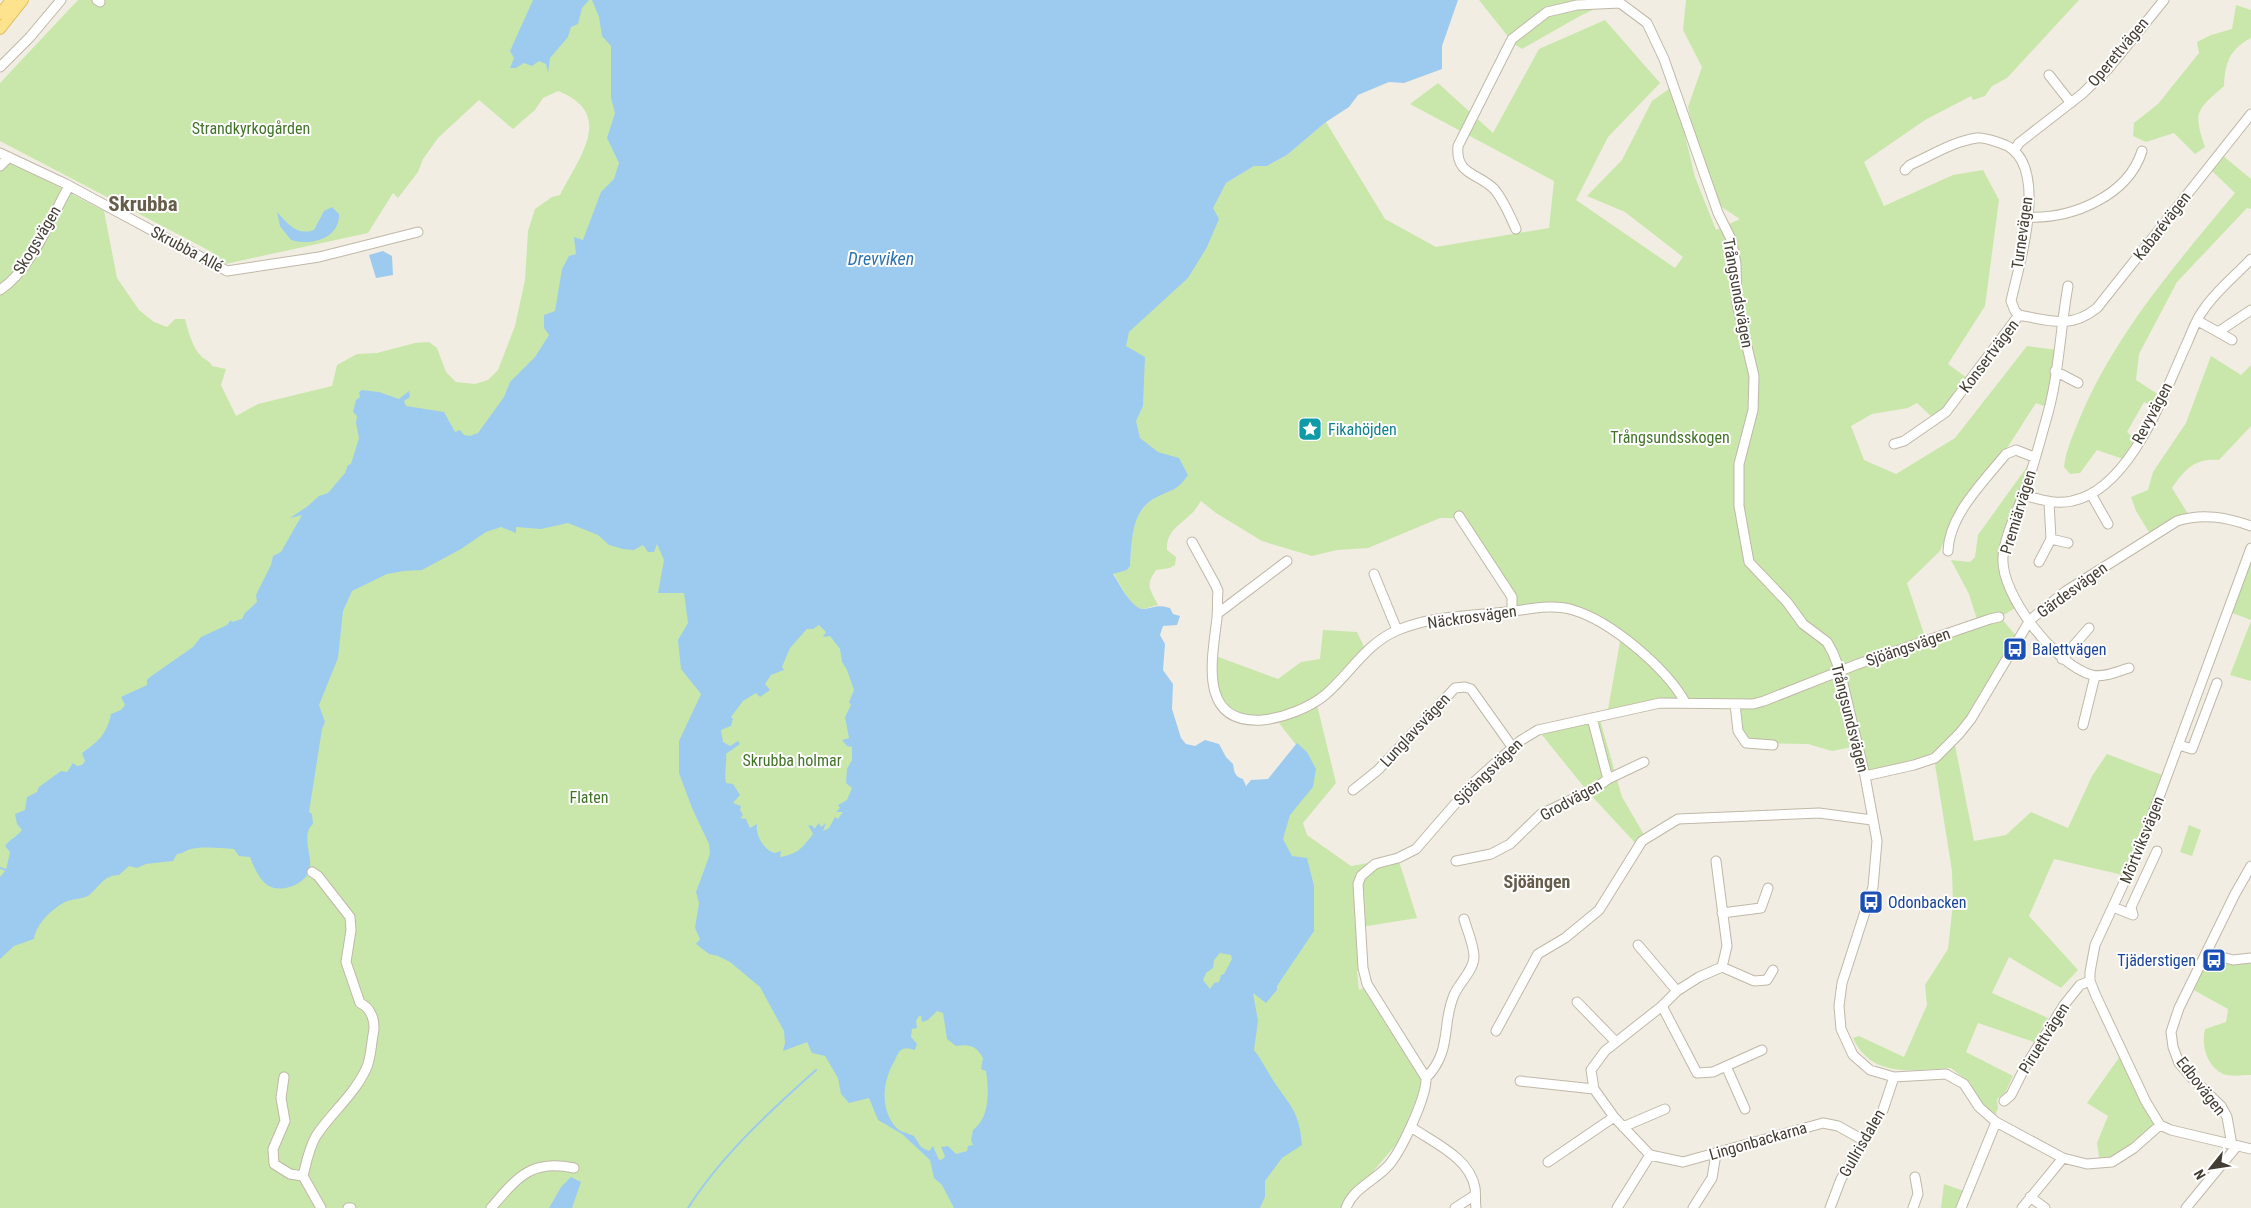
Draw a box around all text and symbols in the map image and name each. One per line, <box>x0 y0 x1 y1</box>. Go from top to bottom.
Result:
street label: Operettvägen <box>2084 14 2152 90</box>
park label: Strandkyrkogården <box>192 119 310 138</box>
street label: Kabarévägen <box>2129 188 2195 264</box>
district label: Skrubba <box>108 192 178 216</box>
street label: Turnevägen <box>2008 196 2036 270</box>
street label: Skogsvägen <box>9 202 65 278</box>
street label: Skrubba Allé <box>148 222 226 276</box>
street label: Trångsundsvägen <box>1719 237 1757 349</box>
water label: Drevviken <box>848 248 914 269</box>
street label: Konsertvägen <box>1955 316 2023 396</box>
street label: Revyvägen <box>2128 379 2176 447</box>
place icon: Fikahöjden <box>1297 416 1323 442</box>
place label: Fikahöjden <box>1328 420 1397 439</box>
park label: Trångsundsskogen <box>1610 428 1730 447</box>
street label: Premiärvägen <box>1996 468 2040 556</box>
street label: Gärdesvägen <box>2033 558 2111 622</box>
street label: Näckrosvägen <box>1426 601 1518 633</box>
street label: Sjöängsvägen <box>1863 624 1953 670</box>
bus stop icon: Balettvägen <box>2002 636 2028 662</box>
place label: Balettvägen <box>2032 640 2107 659</box>
street label: Trångsundsvägen <box>1827 662 1873 774</box>
street label: Lunglavsvägen <box>1376 689 1454 771</box>
street label: Sjöängsvägen <box>1450 735 1526 809</box>
park label: Skrubba holmar <box>742 751 842 770</box>
street label: Grodvägen <box>1537 775 1605 825</box>
park label: Flaten <box>569 788 609 807</box>
street label: Mörtviksvägen <box>2116 793 2168 887</box>
district label: Sjöängen <box>1504 871 1570 892</box>
bus stop icon: Odonbacken <box>1858 889 1884 915</box>
place label: Odonbacken <box>1888 893 1967 912</box>
bus stop icon: Tjäderstigen <box>2201 947 2227 973</box>
place label: Tjäderstigen <box>2117 951 2196 970</box>
street label: Piruettvägen <box>2015 999 2073 1077</box>
street label: Edbovägen <box>2172 1053 2230 1119</box>
street label: Gullrisdalen <box>1835 1106 1889 1180</box>
street label: Lingonbackarna <box>1707 1118 1809 1164</box>
north arrow <box>2186 1143 2236 1193</box>
text: N <box>2191 1167 2209 1182</box>

